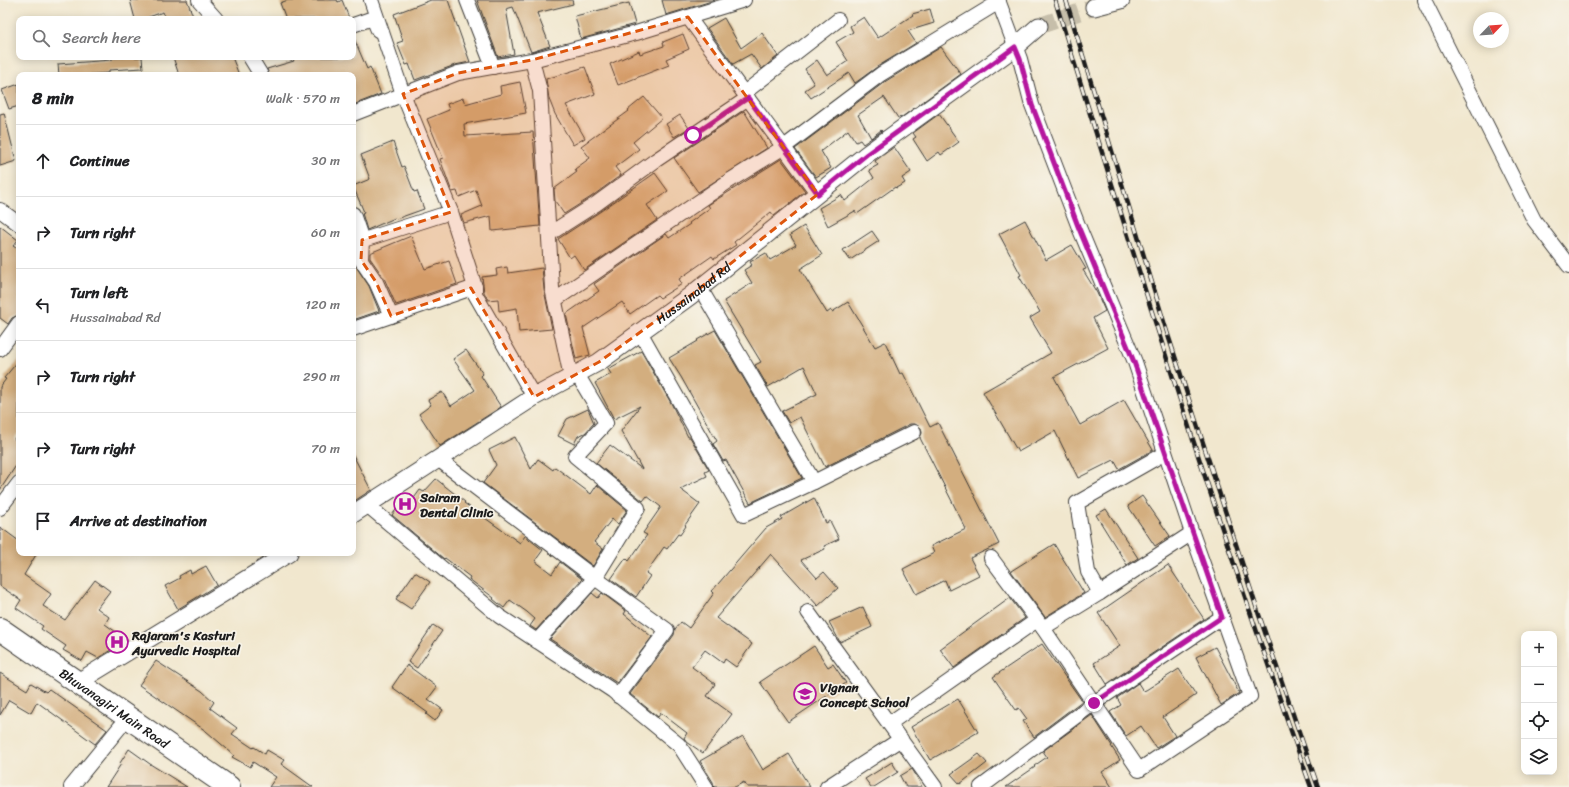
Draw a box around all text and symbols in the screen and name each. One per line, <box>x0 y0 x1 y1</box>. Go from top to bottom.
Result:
north arrow <box>1473 12 1509 48</box>
search box <box>16 16 356 60</box>
text: Search here <box>62 25 141 51</box>
icon: search <box>30 27 52 49</box>
text: 8 min <box>32 83 74 113</box>
text: Walk · 570 m <box>266 87 340 110</box>
route start <box>684 126 702 144</box>
text: Continue <box>70 148 130 174</box>
text: 30 m <box>311 149 340 172</box>
icon: ahead <box>32 150 54 172</box>
text: Turn right <box>70 220 135 246</box>
text: 60 m <box>311 221 340 244</box>
icon: right <box>32 222 54 244</box>
street label: Hussainabad Rd <box>650 256 737 330</box>
text: Turn left <box>70 280 128 306</box>
text: 120 m <box>305 293 340 316</box>
icon: left <box>32 294 54 316</box>
text: Hussainabad Rd <box>70 306 160 329</box>
text: Turn right <box>70 364 135 390</box>
text: 290 m <box>303 365 340 388</box>
icon: right <box>32 366 54 388</box>
text: Turn right <box>70 436 135 462</box>
text: 70 m <box>311 437 340 460</box>
icon: right <box>32 438 54 460</box>
place label: Sairam Dental Clinic <box>419 486 494 524</box>
hospital icon: Sairam Dental Clinic <box>392 491 418 517</box>
text: Arrive at destination <box>70 508 207 534</box>
icon: arrive <box>32 510 54 532</box>
place label: Rajaram's Kasturi Ayurvedic Hospital <box>131 624 241 662</box>
hospital icon: Rajaram's Kasturi Ayurvedic Hospital <box>104 629 130 655</box>
map controls <box>1521 631 1557 775</box>
button: + <box>1521 631 1557 667</box>
street label: Bhuvanagiri Main Road <box>54 662 175 755</box>
button: − <box>1521 667 1557 703</box>
place label: Vignan Concept School <box>819 676 910 714</box>
school or university icon: Vignan Concept School <box>792 681 818 707</box>
route end <box>1085 694 1103 712</box>
button: locate <box>1521 703 1557 739</box>
button: layers <box>1521 739 1557 775</box>

